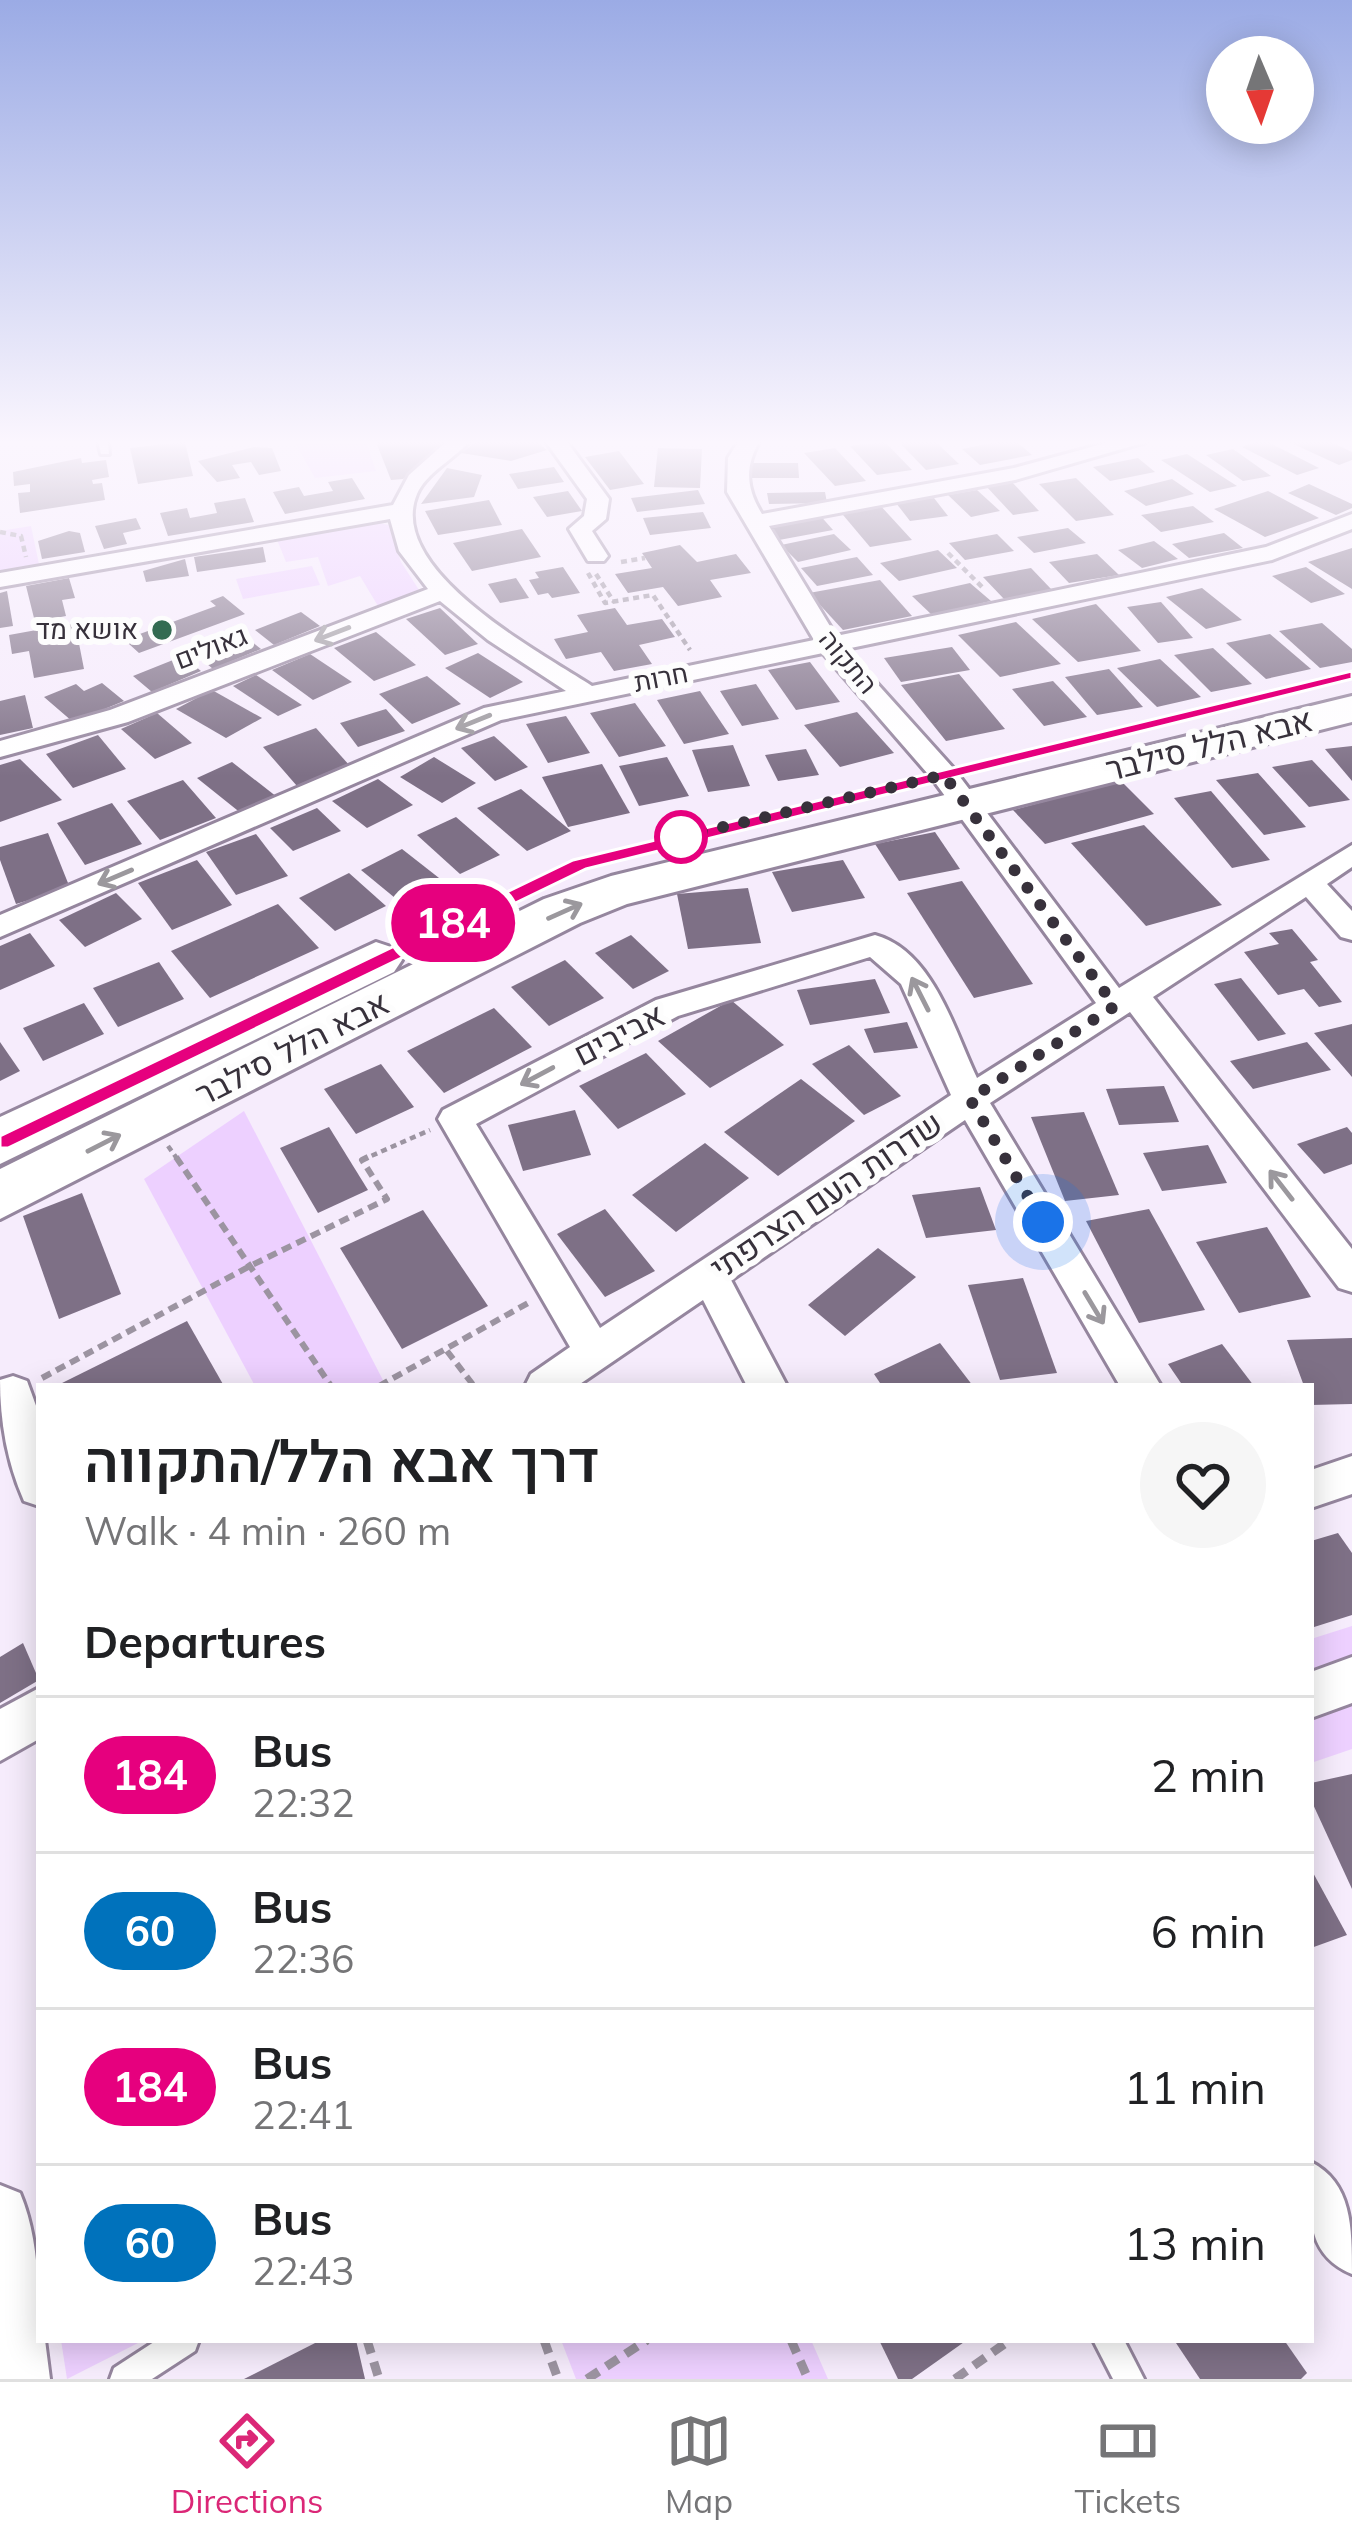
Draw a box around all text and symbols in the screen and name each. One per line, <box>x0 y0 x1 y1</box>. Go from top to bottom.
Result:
north arrow <box>1206 36 1314 144</box>
map controls <box>1206 36 1314 144</box>
place label: אושא מד <box>36 612 138 646</box>
marker: אושא מד <box>149 617 175 643</box>
street label: גאולים <box>170 618 252 676</box>
street label: התקוה <box>812 622 885 700</box>
one-way arrow <box>314 625 351 647</box>
street label: חרות <box>631 655 691 699</box>
street label: אבא הלל סילבר <box>1101 698 1317 789</box>
one-way arrow <box>455 713 492 734</box>
unlabelled marker <box>656 812 706 862</box>
one-way arrow <box>97 868 133 890</box>
line badge: 184 <box>384 884 522 962</box>
text: 184 <box>415 896 491 949</box>
one-way arrow <box>547 898 583 920</box>
one-way arrow <box>908 977 931 1012</box>
street label: אבא הלל סילבר <box>188 981 395 1114</box>
street label: אביבים <box>566 993 671 1074</box>
one-way arrow <box>520 1065 555 1088</box>
street label: שדרות העם הצרפתי <box>702 1102 950 1287</box>
one-way arrow <box>86 1130 122 1153</box>
one-way arrow <box>1268 1169 1295 1201</box>
your location <box>1013 1192 1073 1252</box>
one-way arrow <box>1082 1290 1106 1324</box>
button: heart <box>1140 1422 1266 1548</box>
text: דרך אבא הלל/התקווה <box>84 1425 599 1496</box>
text: Walk · 4 min · 260 m <box>84 1506 451 1555</box>
text: Departures <box>84 1613 326 1669</box>
text: Bus <box>252 1722 332 1778</box>
text: 2 min <box>1151 1747 1266 1803</box>
text: 184 <box>112 1748 188 1801</box>
text: 22:32 <box>252 1778 355 1827</box>
text: Bus <box>252 1878 332 1934</box>
text: 6 min <box>1151 1903 1266 1959</box>
text: 60 <box>125 1904 175 1957</box>
text: 22:36 <box>252 1934 355 1983</box>
text: Bus <box>252 2034 332 2090</box>
text: 11 min <box>1124 2059 1266 2115</box>
text: 184 <box>112 2060 188 2113</box>
text: 22:41 <box>252 2090 355 2139</box>
text: Bus <box>252 2190 332 2246</box>
text: 13 min <box>1124 2215 1266 2271</box>
text: 60 <box>125 2216 175 2269</box>
text: 22:43 <box>252 2246 355 2295</box>
tab: Directions <box>171 2408 323 2521</box>
tab: Map <box>665 2408 733 2521</box>
tab: Tickets <box>1075 2408 1181 2521</box>

